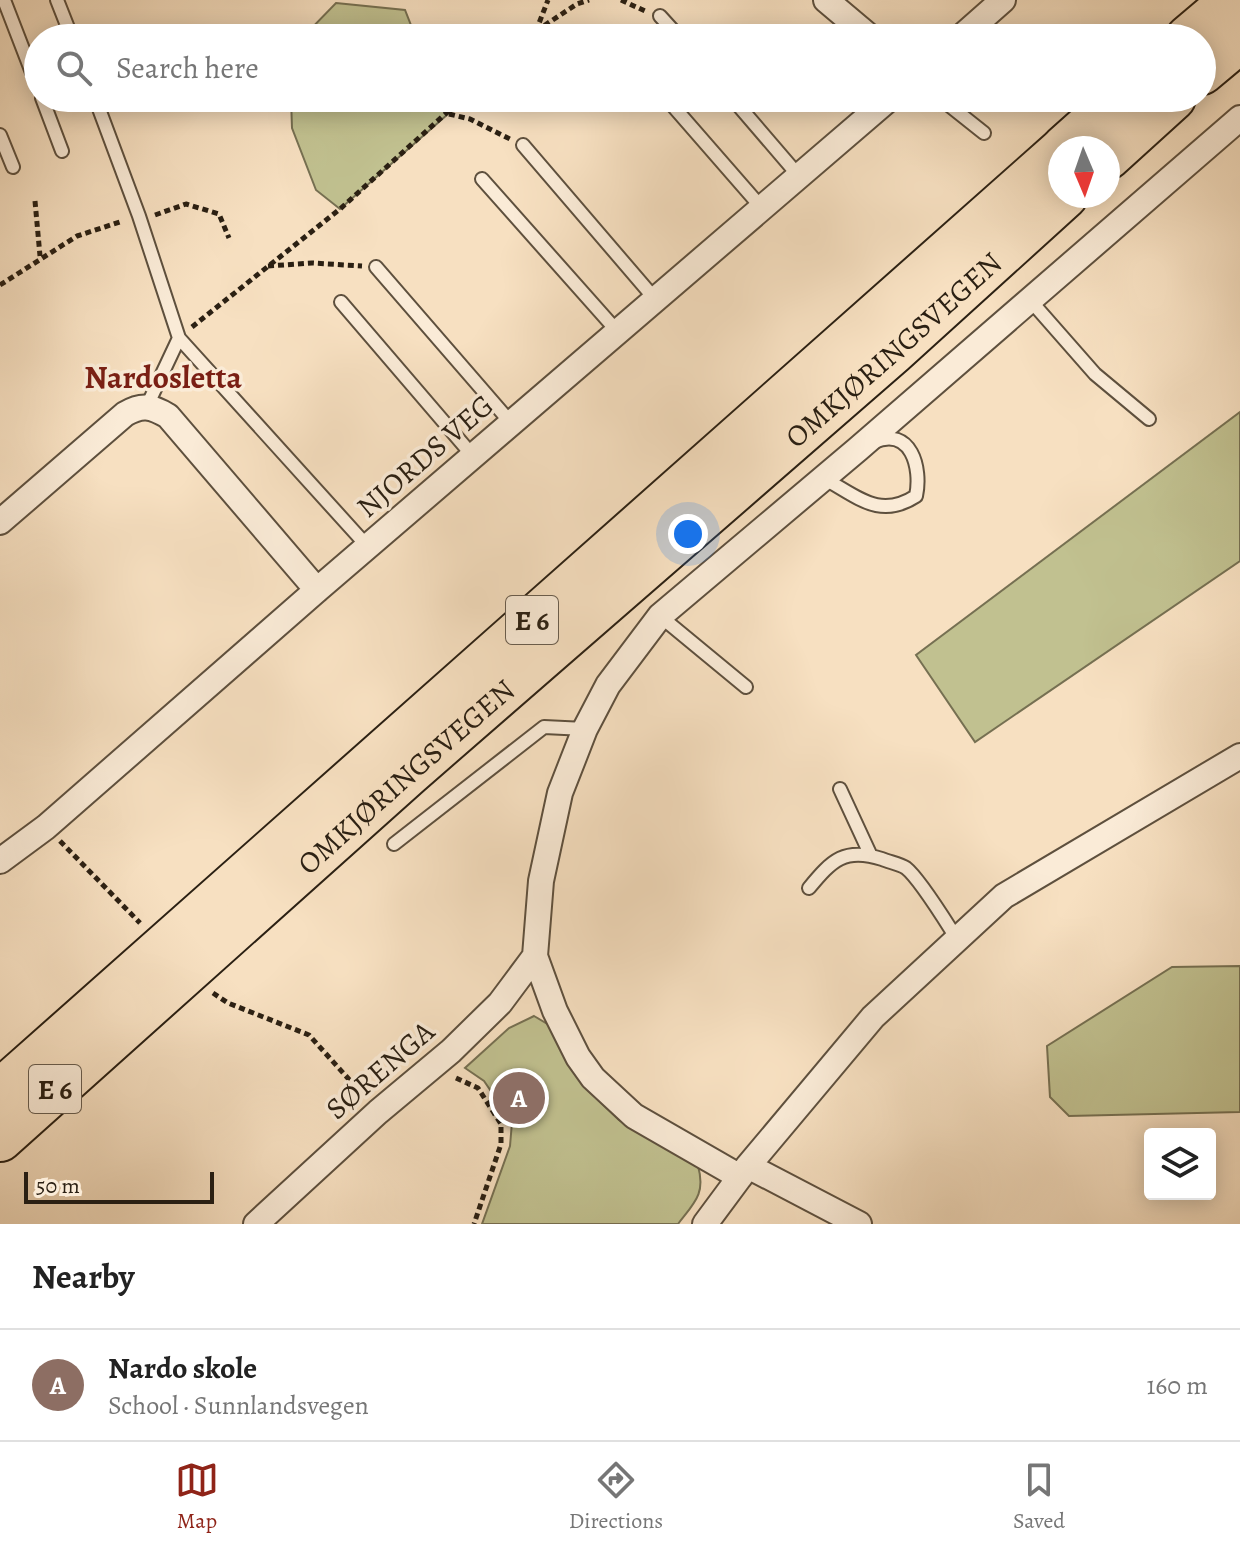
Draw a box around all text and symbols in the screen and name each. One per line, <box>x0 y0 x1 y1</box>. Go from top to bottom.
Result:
search box <box>24 24 1216 112</box>
icon: search <box>52 46 96 90</box>
text: Search here <box>116 48 259 88</box>
north arrow <box>1048 136 1120 208</box>
street label: OMKJØRINGSVEGEN <box>777 243 1010 457</box>
district label: Nardosletta <box>84 355 242 399</box>
street label: NJORDS VEG <box>348 386 502 526</box>
your location <box>668 514 708 554</box>
road number: E 6 <box>506 596 558 644</box>
street label: OMKJØRINGSVEGEN <box>289 670 523 884</box>
street label: SØRENGA <box>317 1011 443 1128</box>
road number: E 6 <box>29 1065 81 1113</box>
pin: A <box>493 1068 545 1128</box>
map controls <box>1144 1128 1216 1200</box>
button: layers <box>1144 1128 1216 1200</box>
scale bar <box>24 1168 214 1204</box>
text: 50 m <box>36 1171 80 1201</box>
text: Nearby <box>32 1253 135 1300</box>
text: Nardo skole <box>108 1348 257 1388</box>
text: A <box>50 1368 66 1403</box>
text: 160 m <box>1146 1368 1208 1403</box>
text: School · Sunnlandsvegen <box>108 1388 369 1423</box>
tab: Map <box>175 1458 219 1536</box>
tab: Directions <box>569 1458 663 1536</box>
tab: Saved <box>1013 1458 1065 1536</box>

